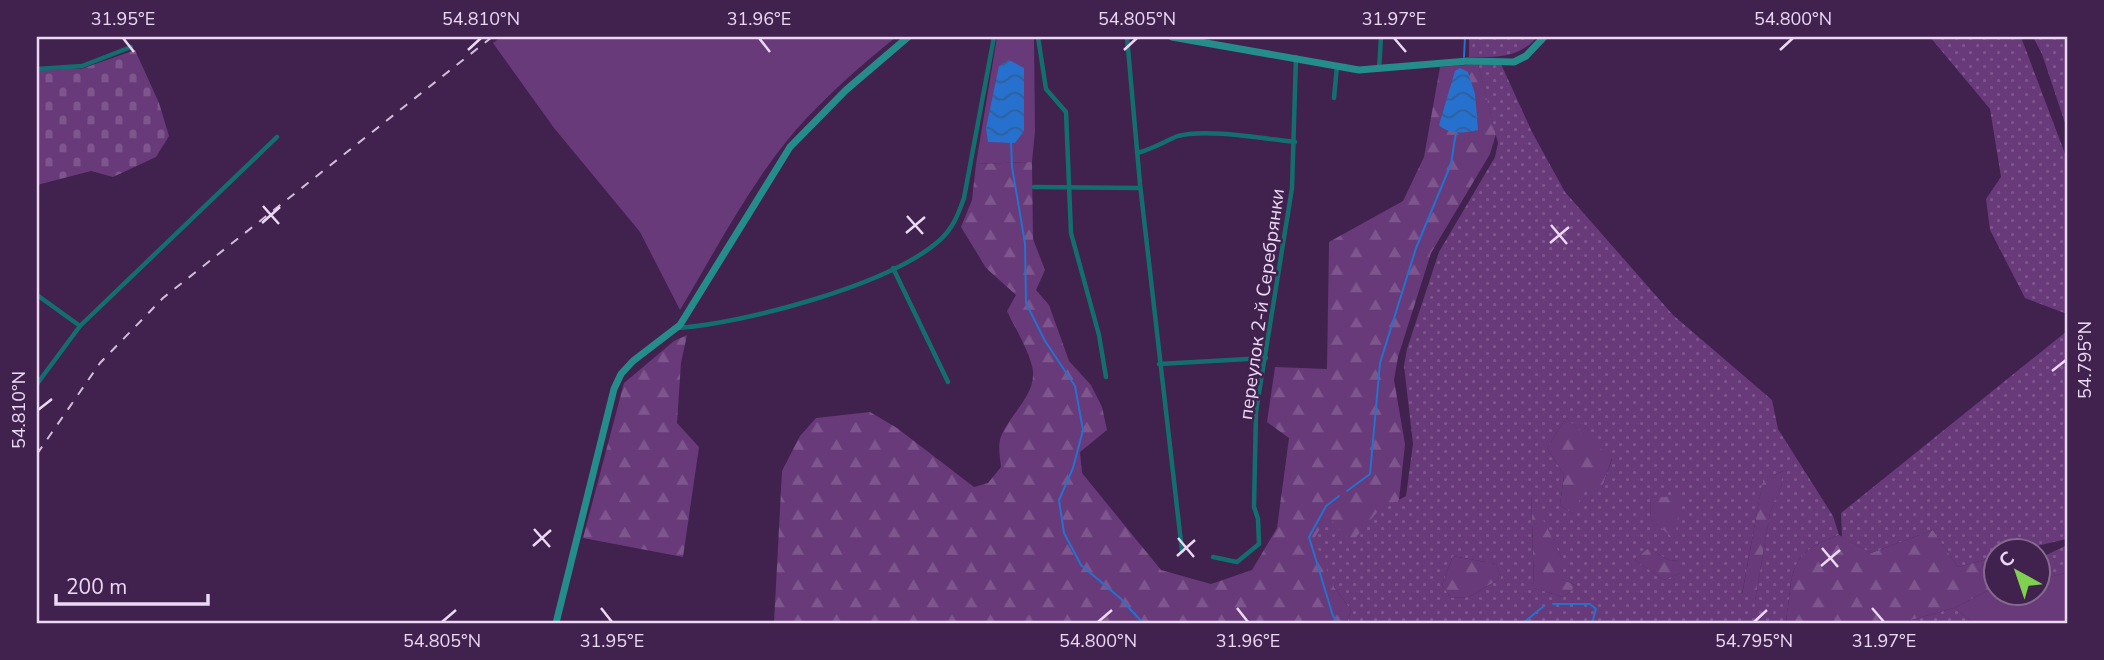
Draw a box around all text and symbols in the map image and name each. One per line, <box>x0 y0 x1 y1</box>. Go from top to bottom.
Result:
text: 31.95°E <box>91 7 155 31</box>
text: 54.810°N <box>442 7 520 31</box>
text: 31.96°E <box>727 7 791 31</box>
text: 54.805°N <box>1098 7 1176 31</box>
text: 31.97°E <box>1362 7 1426 31</box>
text: 54.800°N <box>1754 7 1832 31</box>
street label: переулок 2-й Серебрянки <box>1233 187 1291 421</box>
text: 54.795°N <box>2073 321 2097 399</box>
text: 54.810°N <box>7 371 31 449</box>
north arrow <box>1982 538 2052 608</box>
text: С <box>1993 546 2020 574</box>
scale bar <box>56 562 208 606</box>
text: 200 m <box>66 573 127 601</box>
text: 54.805°N <box>403 629 481 653</box>
text: 31.95°E <box>580 629 644 653</box>
text: 54.800°N <box>1059 629 1137 653</box>
text: 31.96°E <box>1216 629 1280 653</box>
text: 54.795°N <box>1715 629 1793 653</box>
text: 31.97°E <box>1852 629 1916 653</box>

